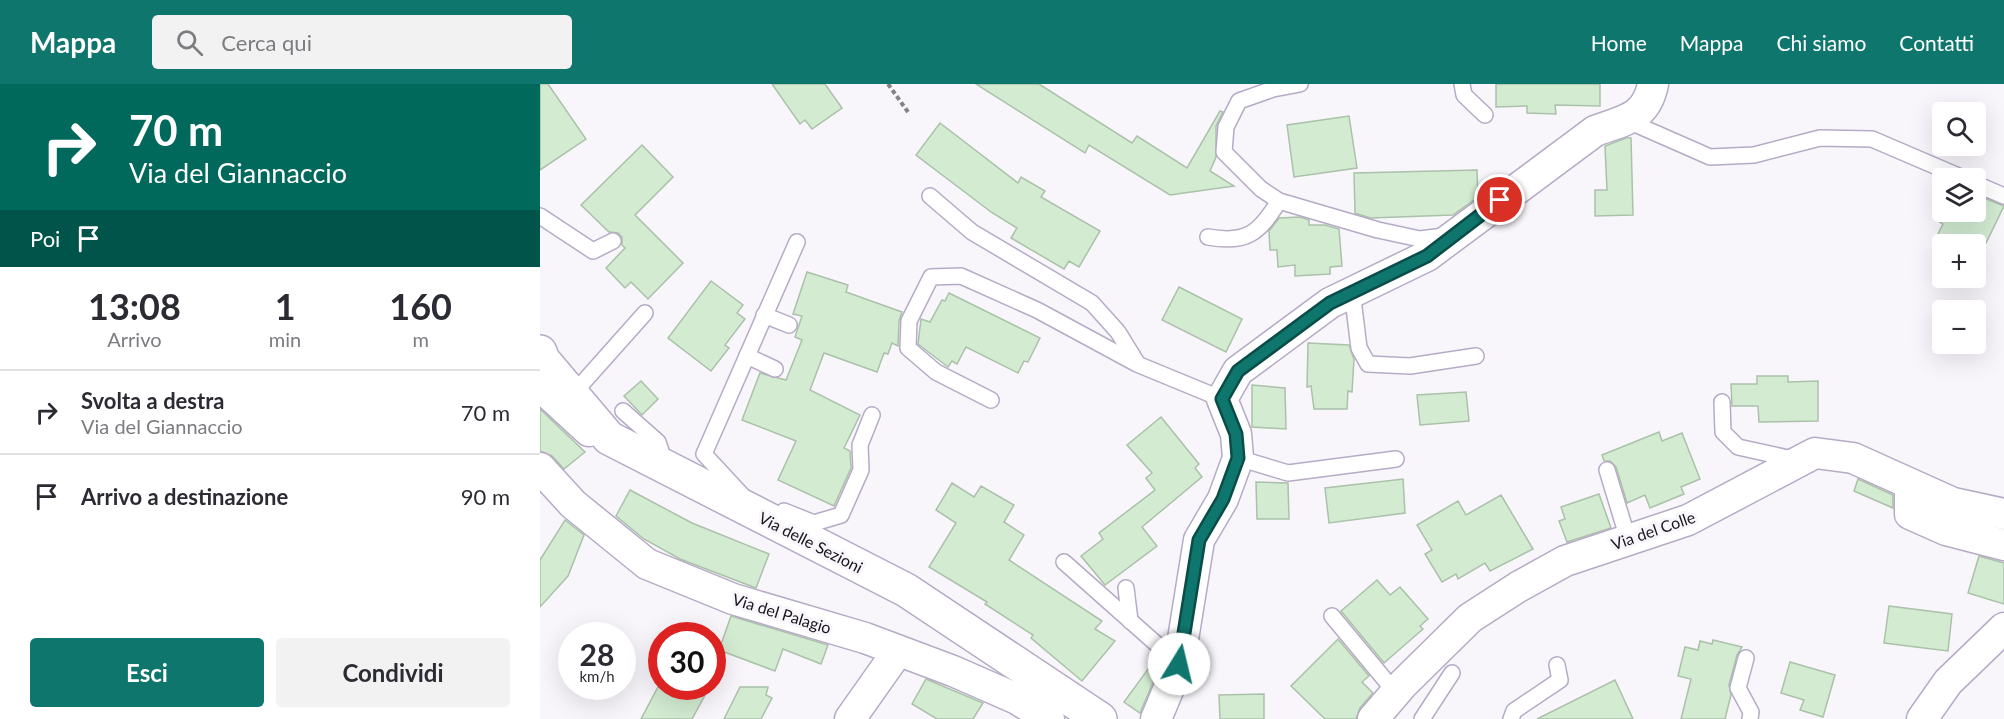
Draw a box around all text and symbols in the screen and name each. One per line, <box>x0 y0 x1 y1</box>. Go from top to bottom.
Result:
search box <box>152 15 572 69</box>
text: Mappa <box>30 25 116 59</box>
icon: search <box>173 26 206 59</box>
text: Cerca qui <box>221 29 312 56</box>
text: Home <box>1591 30 1647 55</box>
text: Mappa <box>1680 30 1743 55</box>
text: Chi siamo <box>1776 30 1866 55</box>
text: Contatti <box>1899 30 1974 55</box>
map controls <box>1932 102 1986 354</box>
button: search <box>1932 102 1986 156</box>
text: 70 m <box>129 105 223 155</box>
icon: right <box>30 108 108 186</box>
text: Via del Giannaccio <box>129 156 347 189</box>
button: layers <box>1932 168 1986 222</box>
pin <box>1474 174 1525 225</box>
icon: arrive <box>1483 183 1516 216</box>
icon: arrive <box>72 222 105 255</box>
text: Poi <box>30 225 60 252</box>
button: + <box>1932 234 1986 288</box>
text: 13:08 <box>88 284 181 328</box>
text: 1 <box>275 284 296 328</box>
text: 160 <box>389 284 452 328</box>
button: − <box>1932 300 1986 354</box>
text: Arrivo <box>107 327 162 351</box>
text: min <box>269 327 301 351</box>
text: m <box>412 327 429 351</box>
text: Svolta a destra <box>81 387 224 414</box>
icon: right <box>30 396 63 429</box>
text: 70 m <box>461 399 510 426</box>
text: Via del Giannaccio <box>81 414 243 438</box>
icon: arrive <box>30 480 63 513</box>
text: Arrivo a destinazione <box>81 483 288 510</box>
text: 90 m <box>461 483 510 510</box>
street label: Via del Colle <box>1608 507 1698 553</box>
street label: Via delle Sezioni <box>756 508 866 576</box>
street label: Via del Palagio <box>730 589 834 637</box>
speed limit sign: 30 <box>648 622 726 700</box>
position arrow <box>1147 632 1211 696</box>
text: 28 <box>580 636 614 672</box>
button: Esci <box>30 638 264 707</box>
button: Condividi <box>276 638 510 707</box>
text: km/h <box>579 667 615 685</box>

